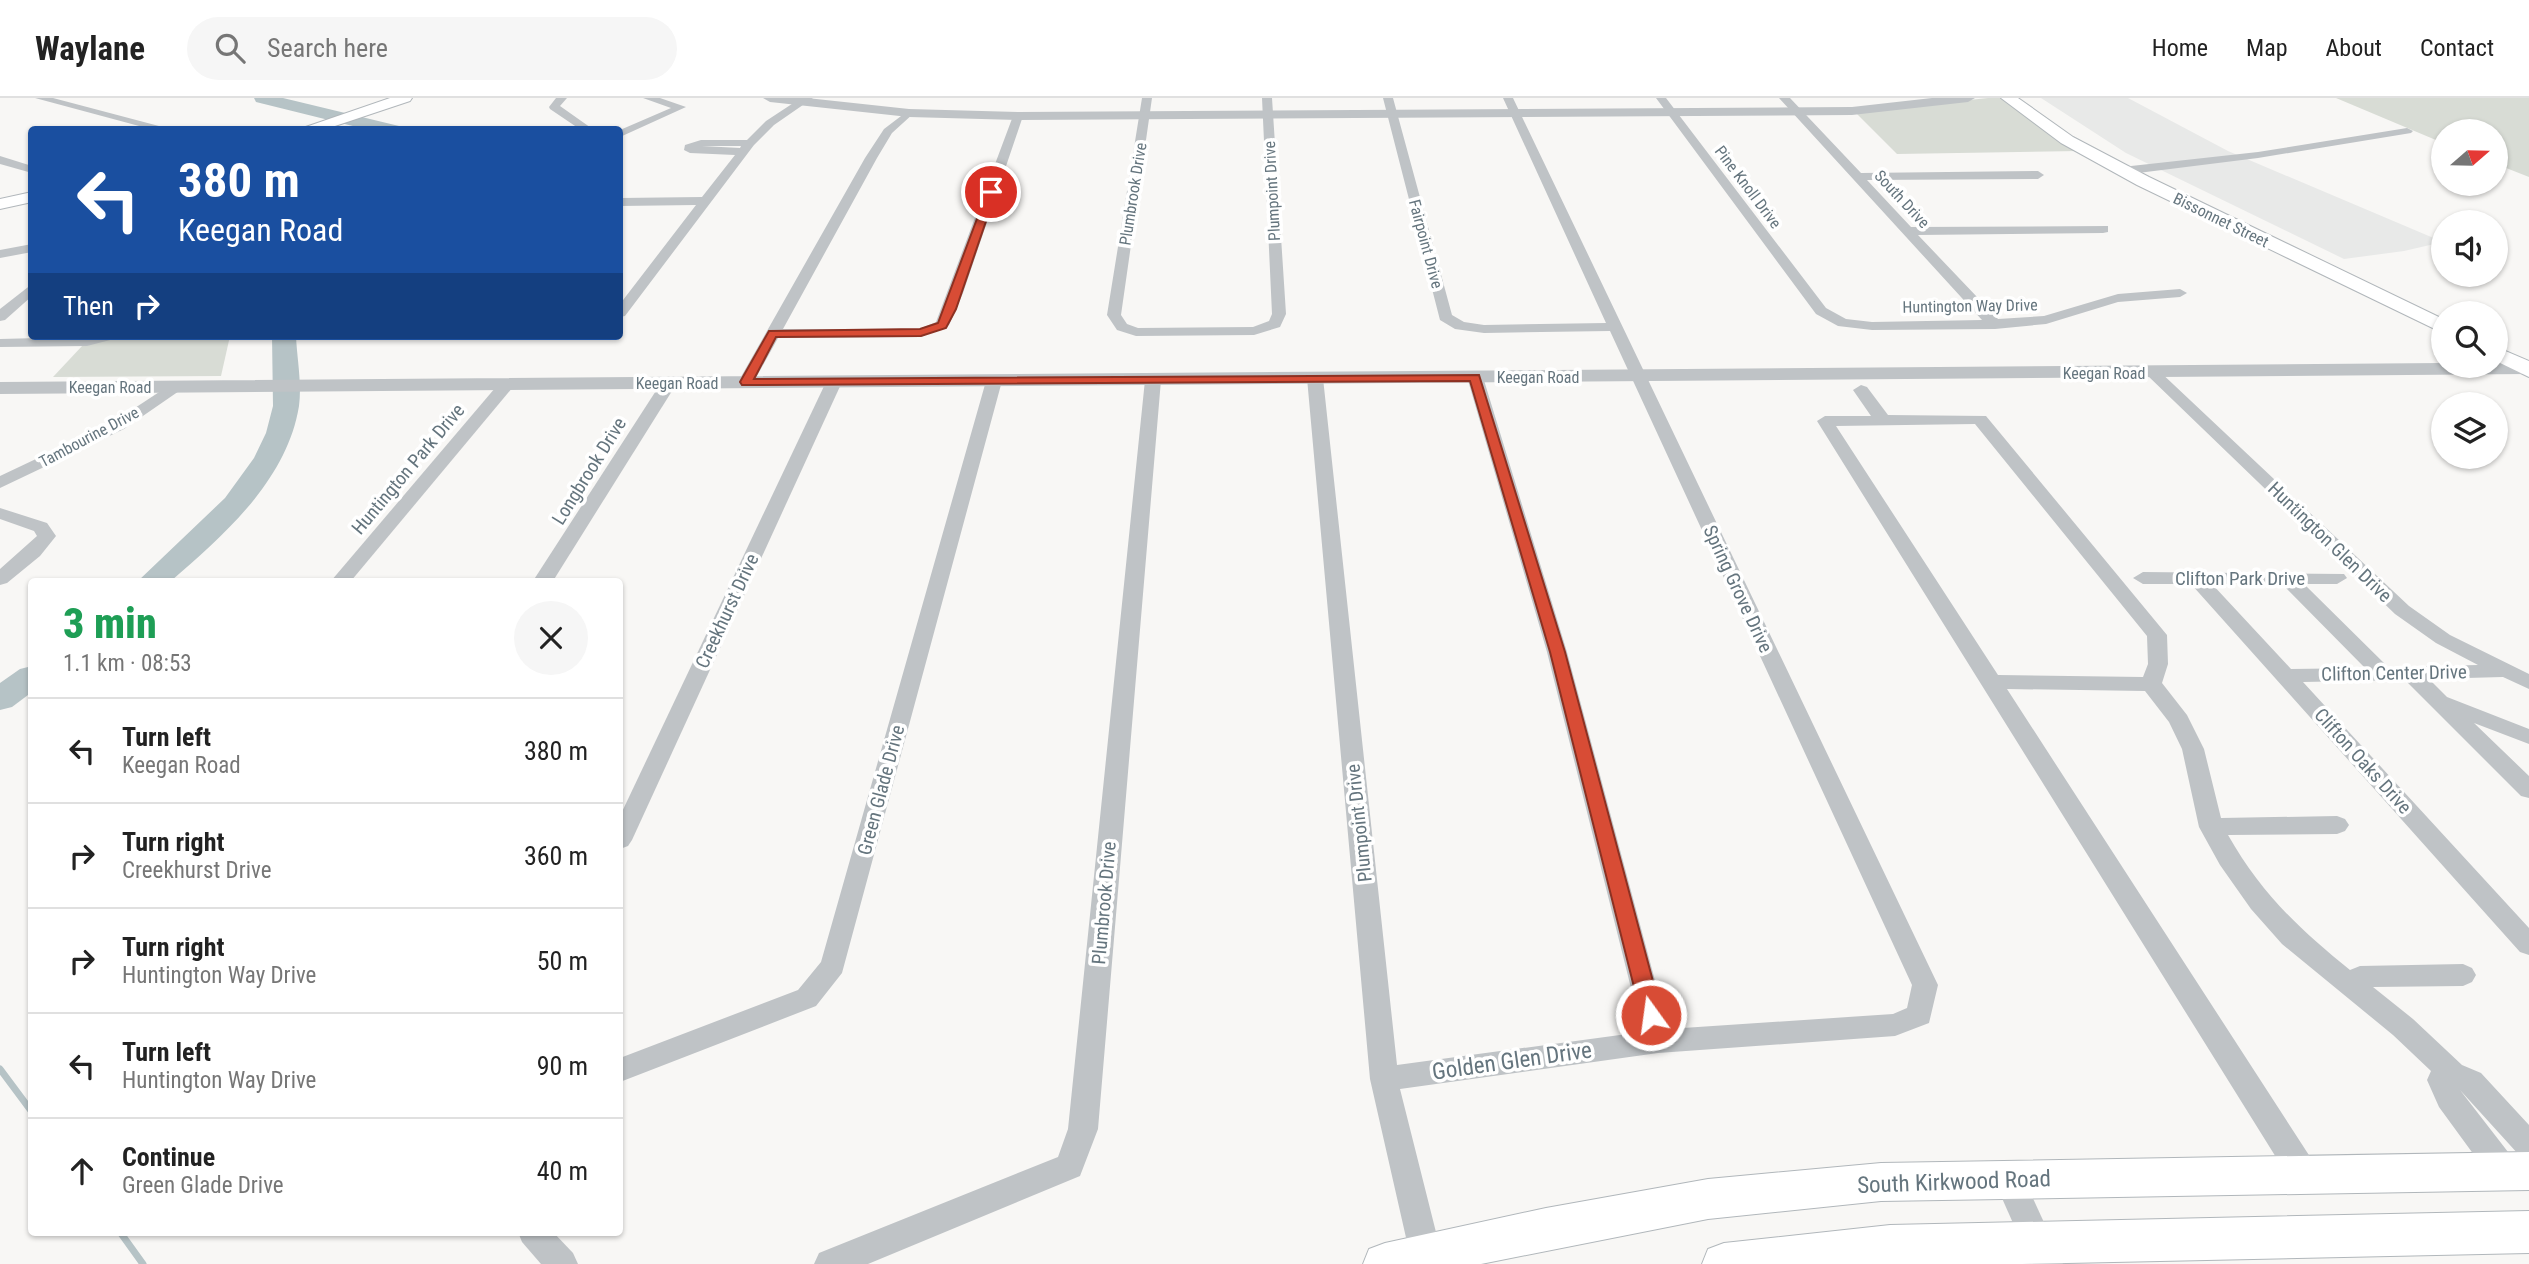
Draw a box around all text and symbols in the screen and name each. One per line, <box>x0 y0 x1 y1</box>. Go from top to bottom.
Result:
search box <box>187 17 677 80</box>
text: Waylane <box>35 29 145 68</box>
icon: search <box>211 29 249 67</box>
text: Search here <box>267 33 388 63</box>
text: Home <box>2152 34 2208 62</box>
text: Map <box>2246 34 2288 62</box>
text: About <box>2326 34 2382 62</box>
text: Contact <box>2420 34 2494 62</box>
north arrow <box>2431 119 2508 196</box>
map controls <box>2431 119 2508 469</box>
street label: Plumbrook Drive <box>1115 141 1151 247</box>
street label: Plumpoint Drive <box>1260 141 1284 241</box>
street label: Pine Knoll Drive <box>1711 142 1785 232</box>
text: 380 m <box>178 152 300 209</box>
icon: left <box>63 154 154 245</box>
pin <box>961 162 1021 222</box>
street label: South Drive <box>1870 166 1934 232</box>
icon: arrive <box>972 173 1010 211</box>
street label: Bissonnet Street <box>2170 189 2272 251</box>
street label: Fairpoint Drive <box>1405 197 1447 291</box>
button: sound <box>2431 210 2508 287</box>
text: Keegan Road <box>178 211 343 249</box>
icon: right <box>128 287 166 325</box>
text: Then <box>63 291 114 321</box>
street label: Huntington Way Drive <box>1902 295 2038 317</box>
button: search <box>2431 301 2508 378</box>
street label: Keegan Road <box>2063 364 2145 383</box>
street label: Keegan Road <box>1497 368 1579 387</box>
street label: Keegan Road <box>636 374 718 393</box>
street label: Keegan Road <box>69 378 151 397</box>
button: layers <box>2431 392 2508 469</box>
street label: Huntington Park Drive <box>347 399 469 539</box>
street label: Tambourine Drive <box>36 403 142 471</box>
street label: Longbrook Drive <box>547 413 631 529</box>
street label: Huntington Glen Drive <box>2263 477 2397 607</box>
street label: Spring Grove Drive <box>1698 522 1778 656</box>
street label: Creekhurst Drive <box>690 550 764 672</box>
street label: Clifton Park Drive <box>2175 567 2305 590</box>
text: 3 min <box>63 599 157 648</box>
button: close <box>514 601 588 675</box>
text: 1.1 km · 08:53 <box>63 650 192 677</box>
street label: Clifton Center Drive <box>2321 660 2467 686</box>
street label: Clifton Oaks Drive <box>2310 703 2416 819</box>
text: Turn left <box>122 722 211 752</box>
street label: Green Glade Drive <box>853 722 909 857</box>
icon: left <box>63 732 101 770</box>
text: 380 m <box>524 736 588 766</box>
text: Keegan Road <box>122 752 241 779</box>
street label: Plumpoint Drive <box>1341 763 1377 883</box>
text: Turn right <box>122 827 224 857</box>
icon: right <box>63 837 101 875</box>
text: 360 m <box>524 841 588 871</box>
street label: Plumbrook Drive <box>1087 841 1121 965</box>
text: Creekhurst Drive <box>122 857 271 884</box>
text: Turn right <box>122 932 224 962</box>
icon: right <box>63 942 101 980</box>
text: 50 m <box>537 946 588 976</box>
text: Huntington Way Drive <box>122 962 316 989</box>
position arrow <box>1614 978 1688 1052</box>
street label: Golden Glen Drive <box>1430 1036 1594 1086</box>
text: Turn left <box>122 1037 211 1067</box>
icon: left <box>63 1047 101 1085</box>
text: 90 m <box>537 1051 588 1081</box>
text: Huntington Way Drive <box>122 1067 316 1094</box>
text: Continue <box>122 1142 215 1172</box>
icon: ahead <box>63 1152 101 1190</box>
text: 40 m <box>537 1156 588 1186</box>
street label: South Kirkwood Road <box>1857 1165 2051 1199</box>
text: Green Glade Drive <box>122 1172 284 1199</box>

